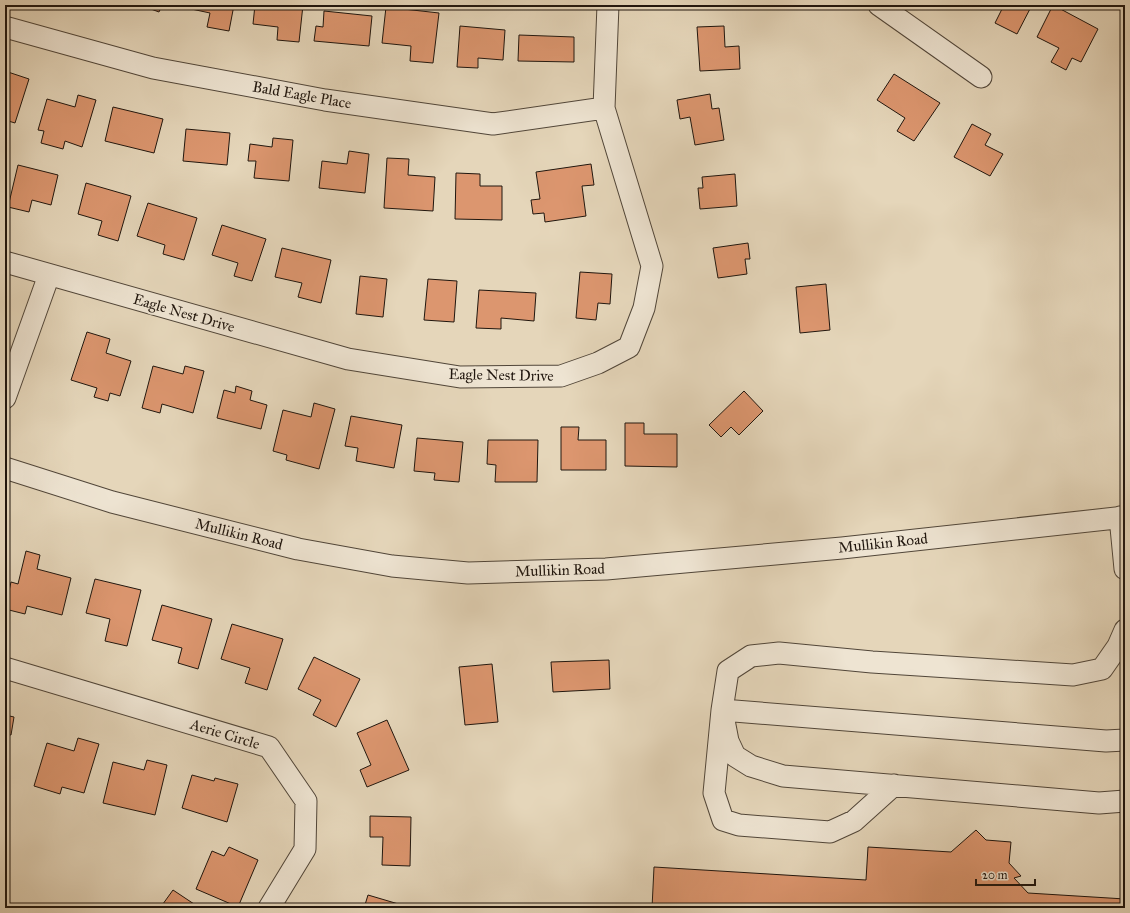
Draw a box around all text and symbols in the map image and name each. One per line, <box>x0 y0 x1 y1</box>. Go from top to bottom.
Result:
street label: Bald Eagle Place <box>251 77 353 113</box>
street label: Eagle Nest Drive <box>131 290 237 336</box>
street label: Eagle Nest Drive <box>448 365 554 385</box>
street label: Mullikin Road <box>193 514 285 554</box>
street label: Mullikin Road <box>837 529 929 557</box>
street label: Mullikin Road <box>515 559 606 581</box>
street label: Aerie Circle <box>187 715 262 753</box>
scale bar <box>976 861 1035 887</box>
text: 20 m <box>982 868 1008 882</box>

